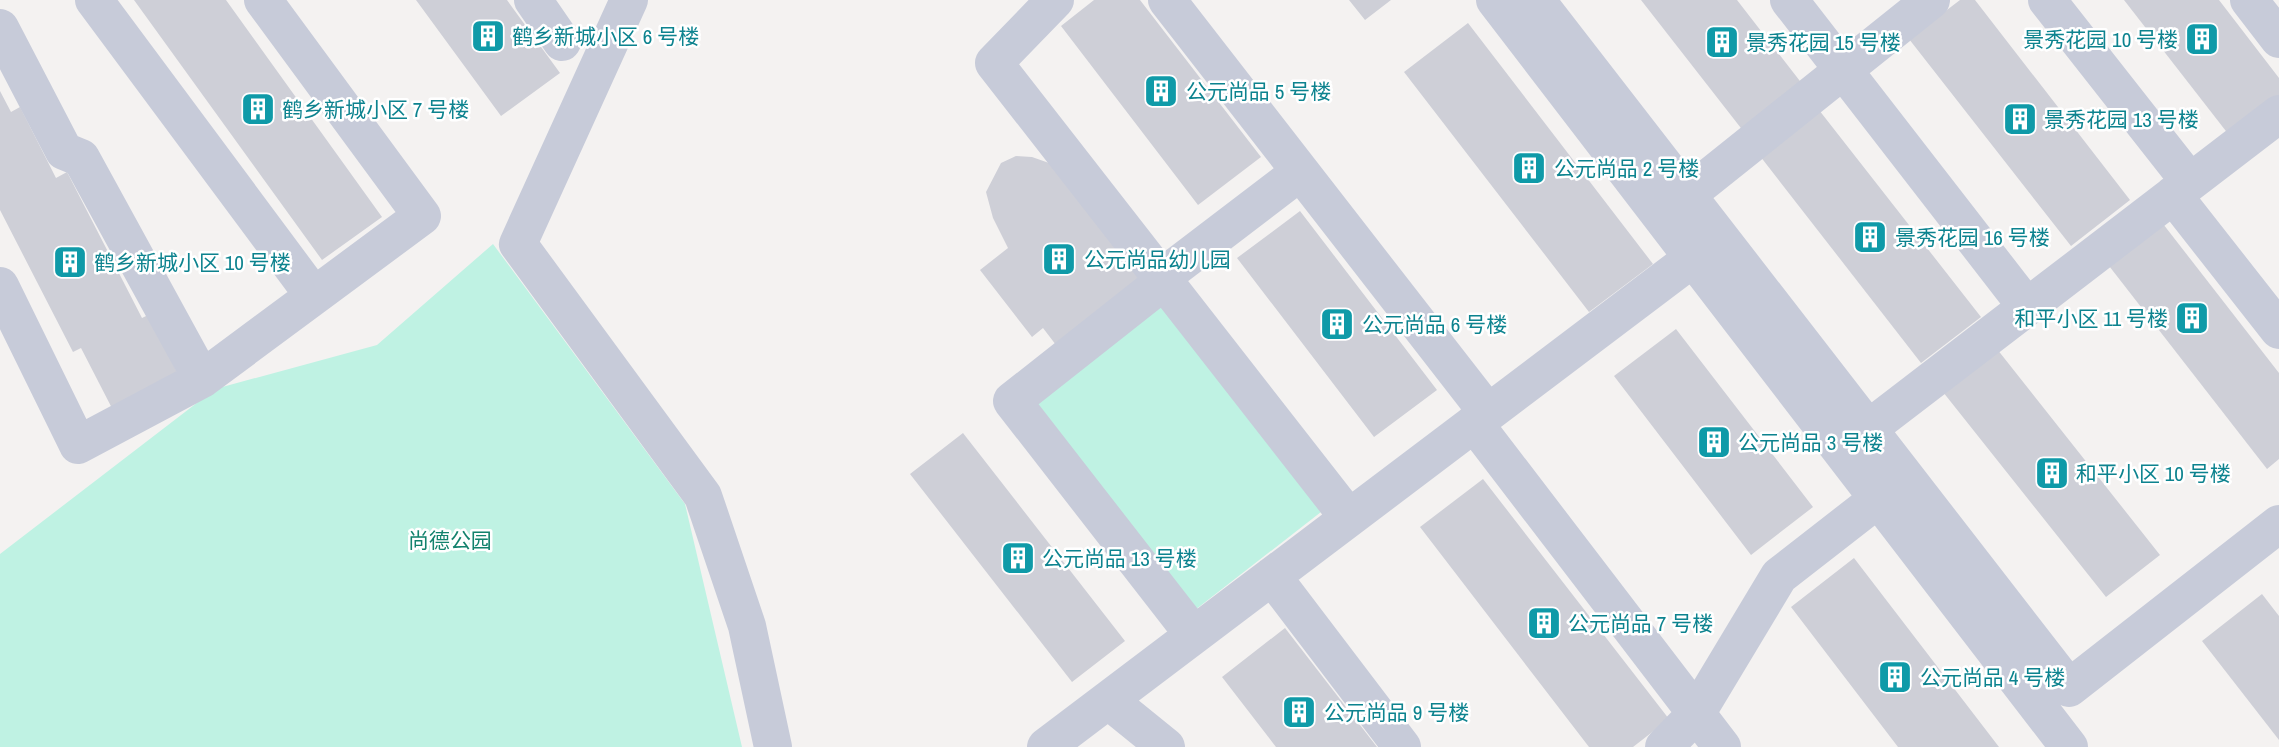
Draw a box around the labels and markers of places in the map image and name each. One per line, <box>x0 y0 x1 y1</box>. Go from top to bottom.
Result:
building icon: 鹤乡新城小区 6 号楼 <box>469 17 507 55</box>
building icon: 景秀花园 10 号楼 <box>2183 20 2221 58</box>
place label: 鹤乡新城小区 6 号楼 <box>512 22 699 51</box>
building icon: 景秀花园 15 号楼 <box>1703 23 1741 61</box>
place label: 景秀花园 10 号楼 <box>2023 25 2178 54</box>
place label: 景秀花园 15 号楼 <box>1746 28 1901 57</box>
building icon: 公元尚品 5 号楼 <box>1142 72 1180 110</box>
place label: 公元尚品 5 号楼 <box>1186 77 1331 106</box>
building icon: 鹤乡新城小区 7 号楼 <box>239 90 277 128</box>
place label: 鹤乡新城小区 7 号楼 <box>282 95 469 124</box>
building icon: 景秀花园 13 号楼 <box>2001 100 2039 138</box>
place label: 景秀花园 13 号楼 <box>2044 105 2199 134</box>
building icon: 公元尚品 2 号楼 <box>1510 149 1548 187</box>
place label: 公元尚品 2 号楼 <box>1554 154 1699 183</box>
building icon: 景秀花园 16 号楼 <box>1851 218 1889 256</box>
place label: 景秀花园 16 号楼 <box>1895 223 2050 252</box>
building icon: 公元尚品幼儿园 <box>1040 240 1078 278</box>
building icon: 鹤乡新城小区 10 号楼 <box>51 243 89 281</box>
place label: 公元尚品幼儿园 <box>1084 245 1231 274</box>
place label: 鹤乡新城小区 10 号楼 <box>94 248 291 277</box>
building icon: 和平小区 11 号楼 <box>2173 299 2211 337</box>
place label: 和平小区 11 号楼 <box>2015 304 2168 333</box>
building icon: 公元尚品 6 号楼 <box>1318 305 1356 343</box>
place label: 公元尚品 6 号楼 <box>1362 310 1507 339</box>
building icon: 公元尚品 3 号楼 <box>1695 423 1733 461</box>
place label: 公元尚品 3 号楼 <box>1738 428 1883 457</box>
building icon: 和平小区 10 号楼 <box>2033 454 2071 492</box>
place label: 和平小区 10 号楼 <box>2076 459 2231 488</box>
building icon: 公元尚品 13 号楼 <box>999 539 1037 577</box>
place label: 公元尚品 13 号楼 <box>1042 544 1197 573</box>
building icon: 公元尚品 7 号楼 <box>1525 604 1563 642</box>
place label: 公元尚品 7 号楼 <box>1568 609 1713 638</box>
building icon: 公元尚品 4 号楼 <box>1876 658 1914 696</box>
place label: 公元尚品 4 号楼 <box>1920 663 2065 692</box>
building icon: 公元尚品 9 号楼 <box>1280 693 1318 731</box>
place label: 公元尚品 9 号楼 <box>1324 698 1469 727</box>

